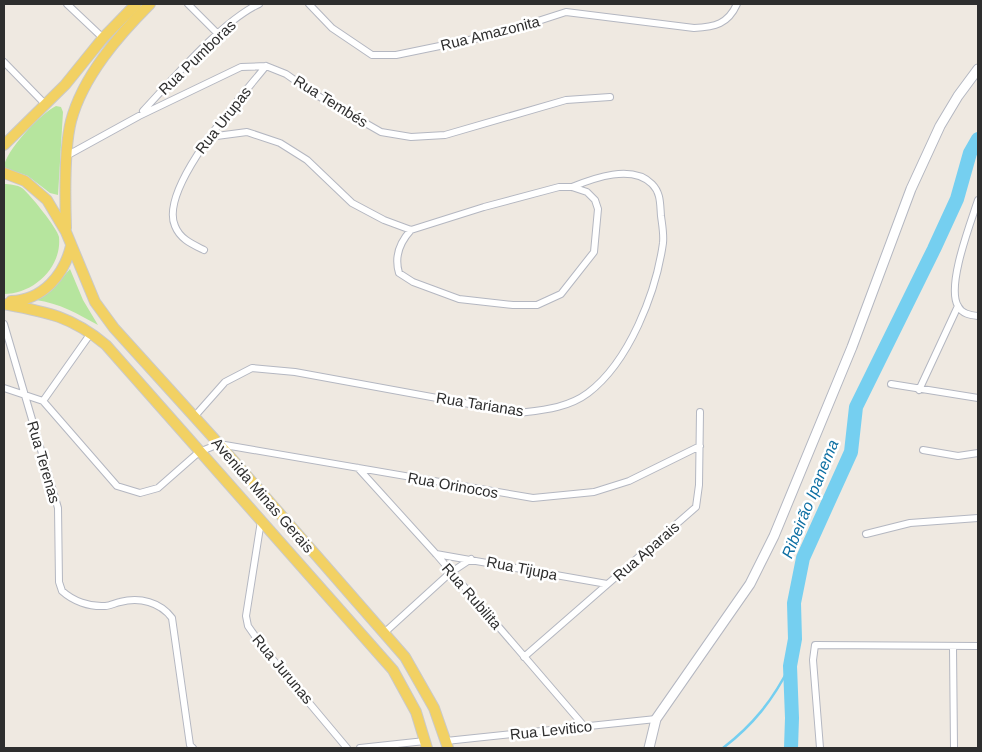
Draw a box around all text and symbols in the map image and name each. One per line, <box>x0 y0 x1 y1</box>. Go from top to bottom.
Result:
street label: Rua Amazonita <box>439 12 542 54</box>
street label: Rua Pumboras <box>155 16 239 98</box>
street label: Rua Tembés <box>291 72 371 130</box>
street label: Rua Urupas <box>192 83 254 157</box>
street label: Rua Tarianas <box>435 389 525 419</box>
street label: Rua Terenas <box>24 419 64 505</box>
street label: Avenida Minas Gerais <box>209 434 317 556</box>
water label: Ribeirão Ipanema <box>778 437 842 561</box>
street label: Rua Orinocos <box>406 469 500 501</box>
street label: Rua Aparais <box>610 518 682 584</box>
street label: Rua Tijupa <box>485 553 559 583</box>
street label: Rua Rubilita <box>439 560 506 633</box>
street label: Rua Jurunas <box>249 631 317 707</box>
street label: Rua Levitico <box>509 717 593 743</box>

